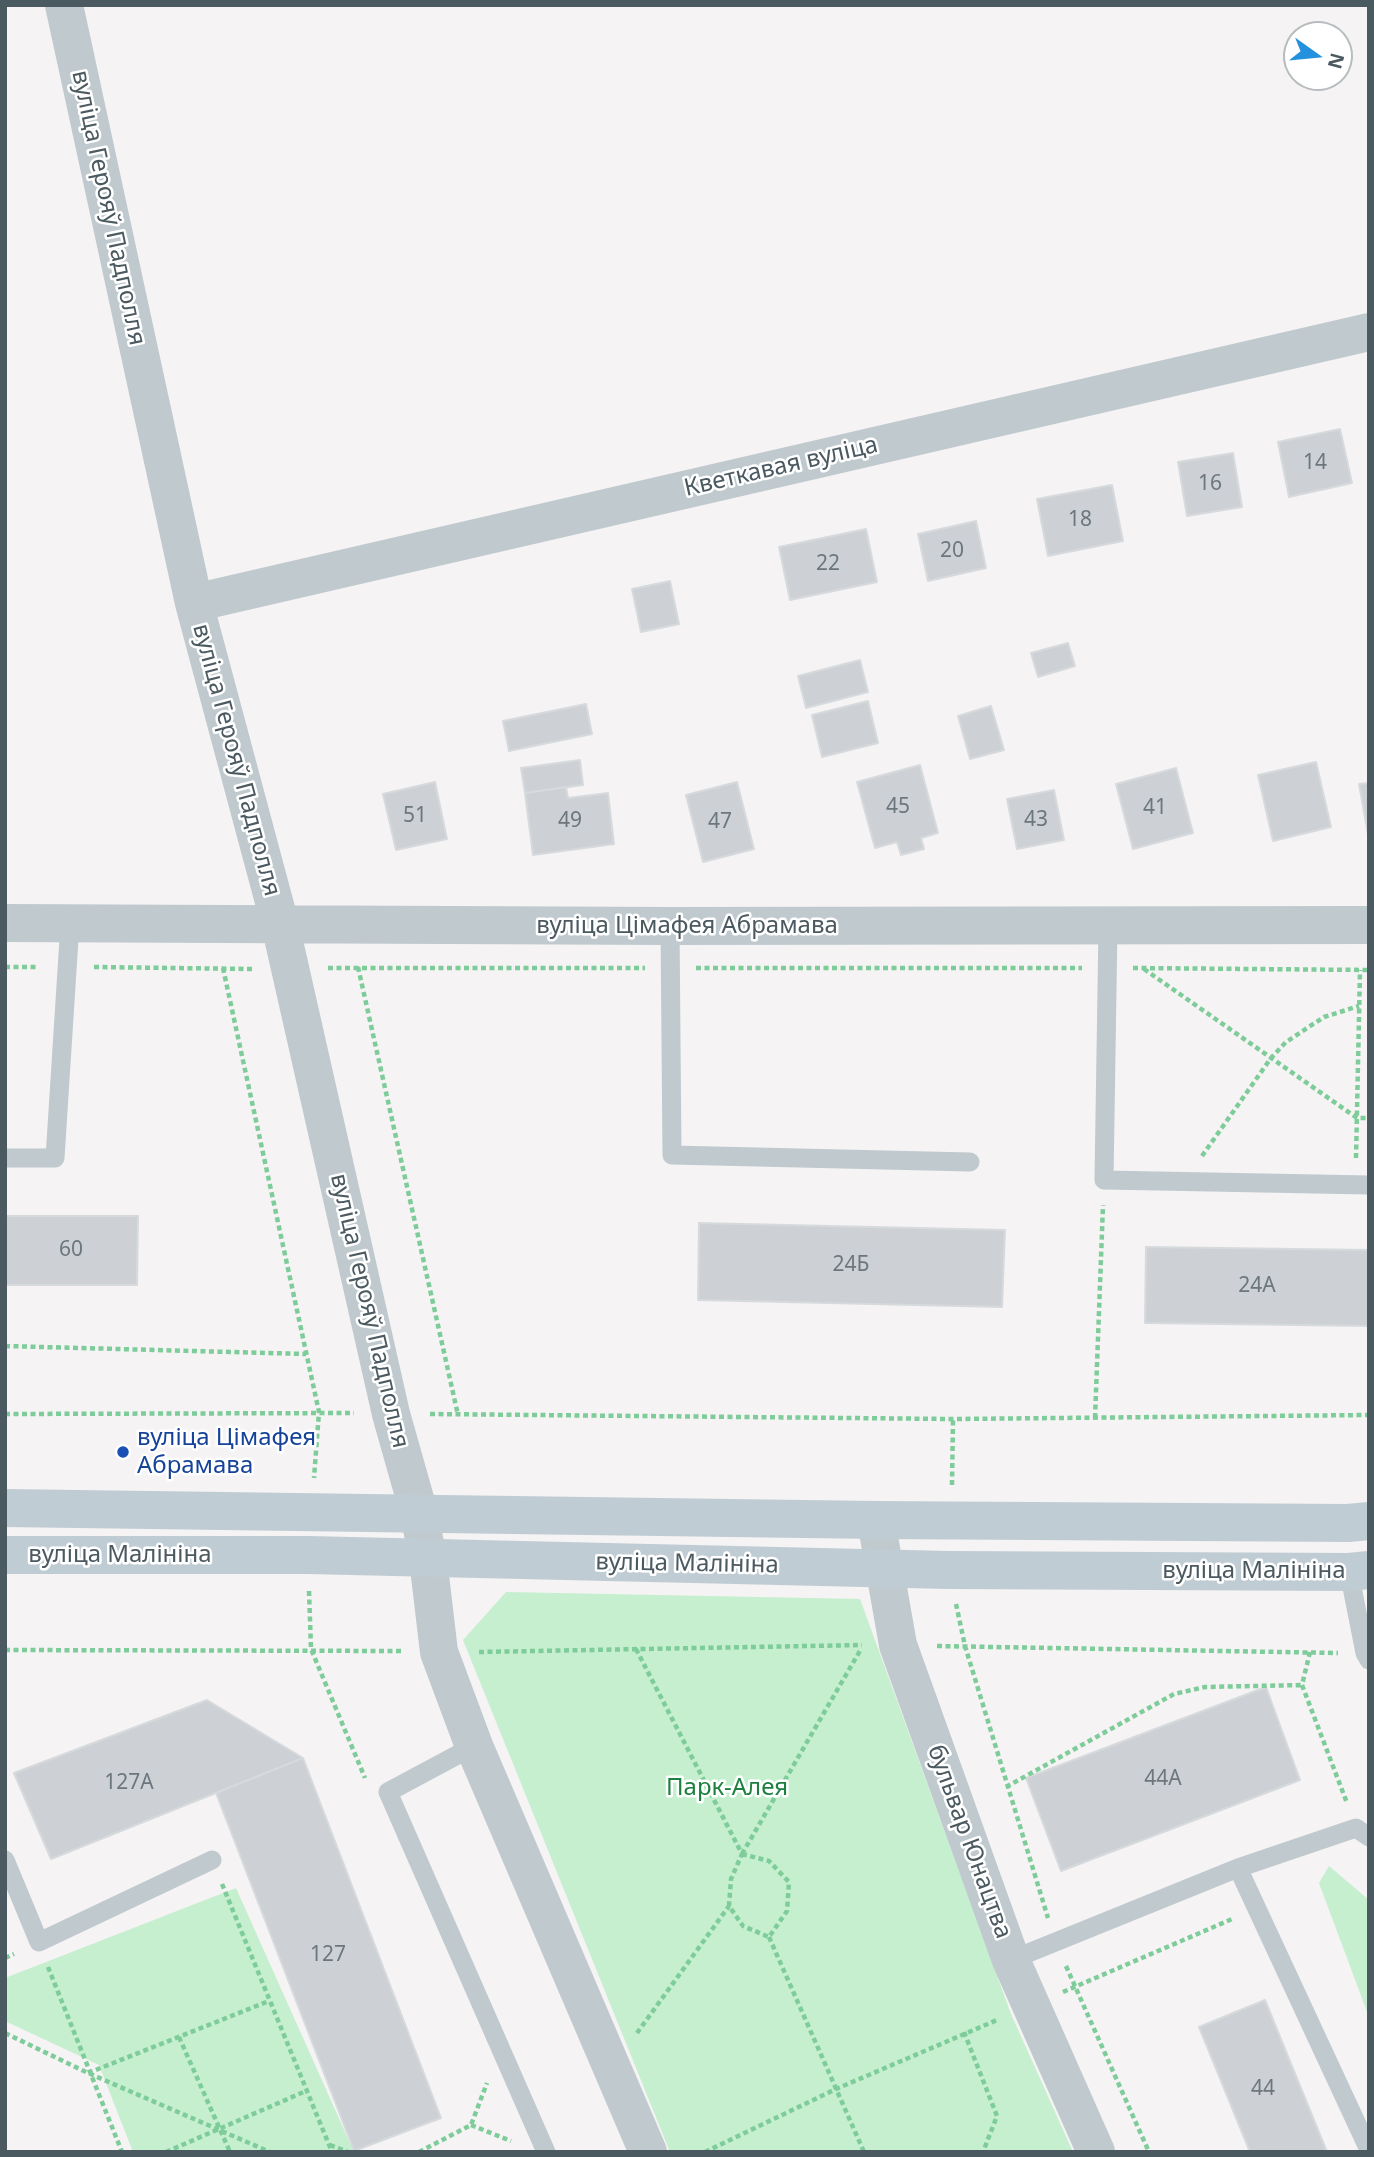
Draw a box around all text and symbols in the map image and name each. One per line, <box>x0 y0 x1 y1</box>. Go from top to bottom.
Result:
north arrow <box>1283 21 1353 91</box>
text: N <box>1322 50 1351 72</box>
street label: вуліца Герояў Падполля <box>65 68 151 348</box>
street label: Кветкавая вуліца <box>681 431 881 503</box>
house number: 14 <box>1303 450 1327 476</box>
house number: 16 <box>1198 471 1222 497</box>
house number: 18 <box>1068 507 1092 533</box>
house number: 20 <box>940 538 964 564</box>
house number: 22 <box>816 551 840 577</box>
street label: вуліца Герояў Падполля <box>186 621 286 899</box>
house number: 45 <box>886 794 910 820</box>
house number: 41 <box>1143 795 1167 821</box>
house number: 51 <box>403 803 427 829</box>
house number: 43 <box>1024 807 1048 833</box>
house number: 49 <box>558 808 582 834</box>
house number: 47 <box>708 809 732 835</box>
street label: вуліца Цімафея Абрамава <box>536 912 838 940</box>
street label: вуліца Герояў Падполля <box>323 1171 415 1451</box>
house number: 60 <box>59 1237 83 1263</box>
house number: 24Б <box>833 1252 869 1278</box>
house number: 24А <box>1238 1273 1276 1299</box>
place label: вуліца Цімафея Абрамава <box>137 1424 316 1480</box>
marker: вуліца Цімафея Абрамава <box>115 1444 131 1460</box>
street label: вуліца Малініна <box>28 1541 212 1569</box>
street label: вуліца Малініна <box>595 1548 779 1580</box>
street label: вуліца Малініна <box>1162 1557 1346 1585</box>
street label: бульвар Юнацтва <box>921 1741 1017 1943</box>
house number: 44А <box>1144 1766 1182 1792</box>
house number: 127А <box>104 1770 154 1796</box>
park label: Парк-Алея <box>666 1774 788 1802</box>
house number: 127 <box>310 1942 346 1968</box>
house number: 44 <box>1251 2076 1275 2102</box>

